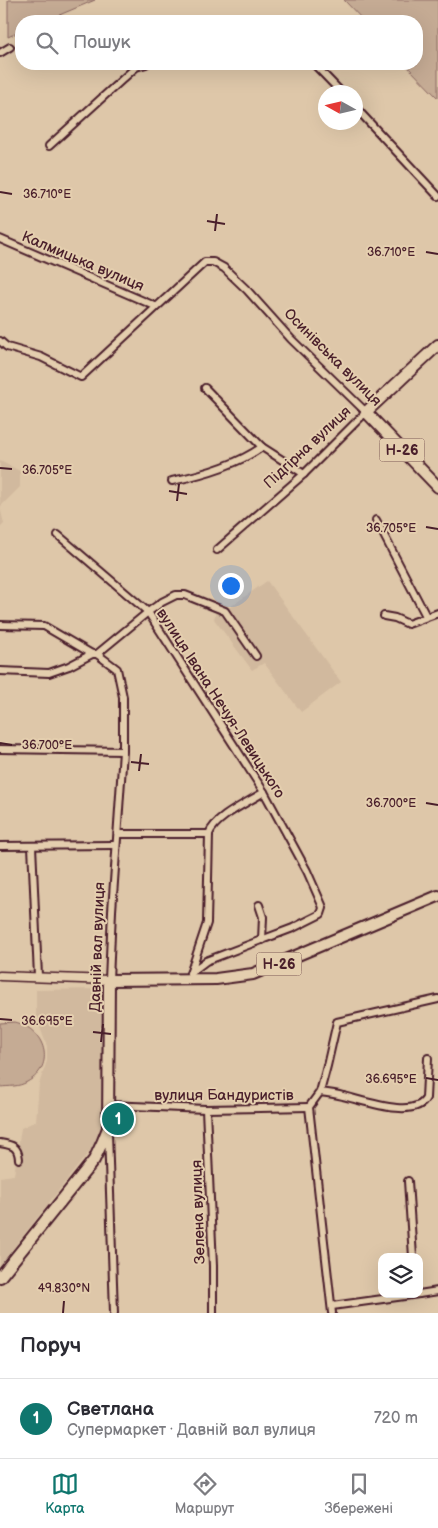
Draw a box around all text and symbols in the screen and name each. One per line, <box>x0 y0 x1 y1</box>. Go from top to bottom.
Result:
search box <box>15 15 423 70</box>
icon: search <box>33 29 61 57</box>
text: Пошук <box>73 31 131 54</box>
north arrow <box>318 85 363 130</box>
text: 36.710°E <box>23 187 71 202</box>
street label: Калмицька вулиця <box>19 227 147 296</box>
text: 36.710°E <box>367 245 415 260</box>
street label: Осинівська вулиця <box>280 304 386 410</box>
street label: Підгірна вулиця <box>260 402 355 493</box>
road number: Н-26 <box>380 438 424 462</box>
text: 36.705°E <box>22 463 72 478</box>
text: 36.705°E <box>366 521 416 536</box>
your location <box>218 573 244 599</box>
street label: вулиця Івана Нечуя-Левицького <box>152 605 289 802</box>
text: 36.700°E <box>22 738 72 753</box>
text: 36.700°E <box>366 796 416 811</box>
street label: Давній вал вулиця <box>86 882 109 1012</box>
road number: Н-26 <box>256 952 302 976</box>
text: 36.695°E <box>21 1014 73 1029</box>
text: 36.695°E <box>365 1072 417 1087</box>
street label: вулиця Бандуристів <box>154 1086 294 1105</box>
pin: 1 <box>102 1100 134 1138</box>
street label: Зелена вулиця <box>187 1160 210 1264</box>
map controls <box>378 1253 423 1298</box>
button: layers <box>378 1253 423 1298</box>
text: 49.830°N <box>38 1281 90 1296</box>
text: Поруч <box>20 1333 81 1358</box>
text: Светлана <box>67 1398 154 1421</box>
text: 1 <box>33 1409 39 1428</box>
text: 720 m <box>374 1409 418 1428</box>
text: Супермаркет · Давній вал вулиця <box>67 1421 316 1440</box>
tab: Карта <box>45 1470 85 1517</box>
tab: Маршрут <box>175 1470 234 1517</box>
tab: Збережені <box>325 1470 393 1517</box>

